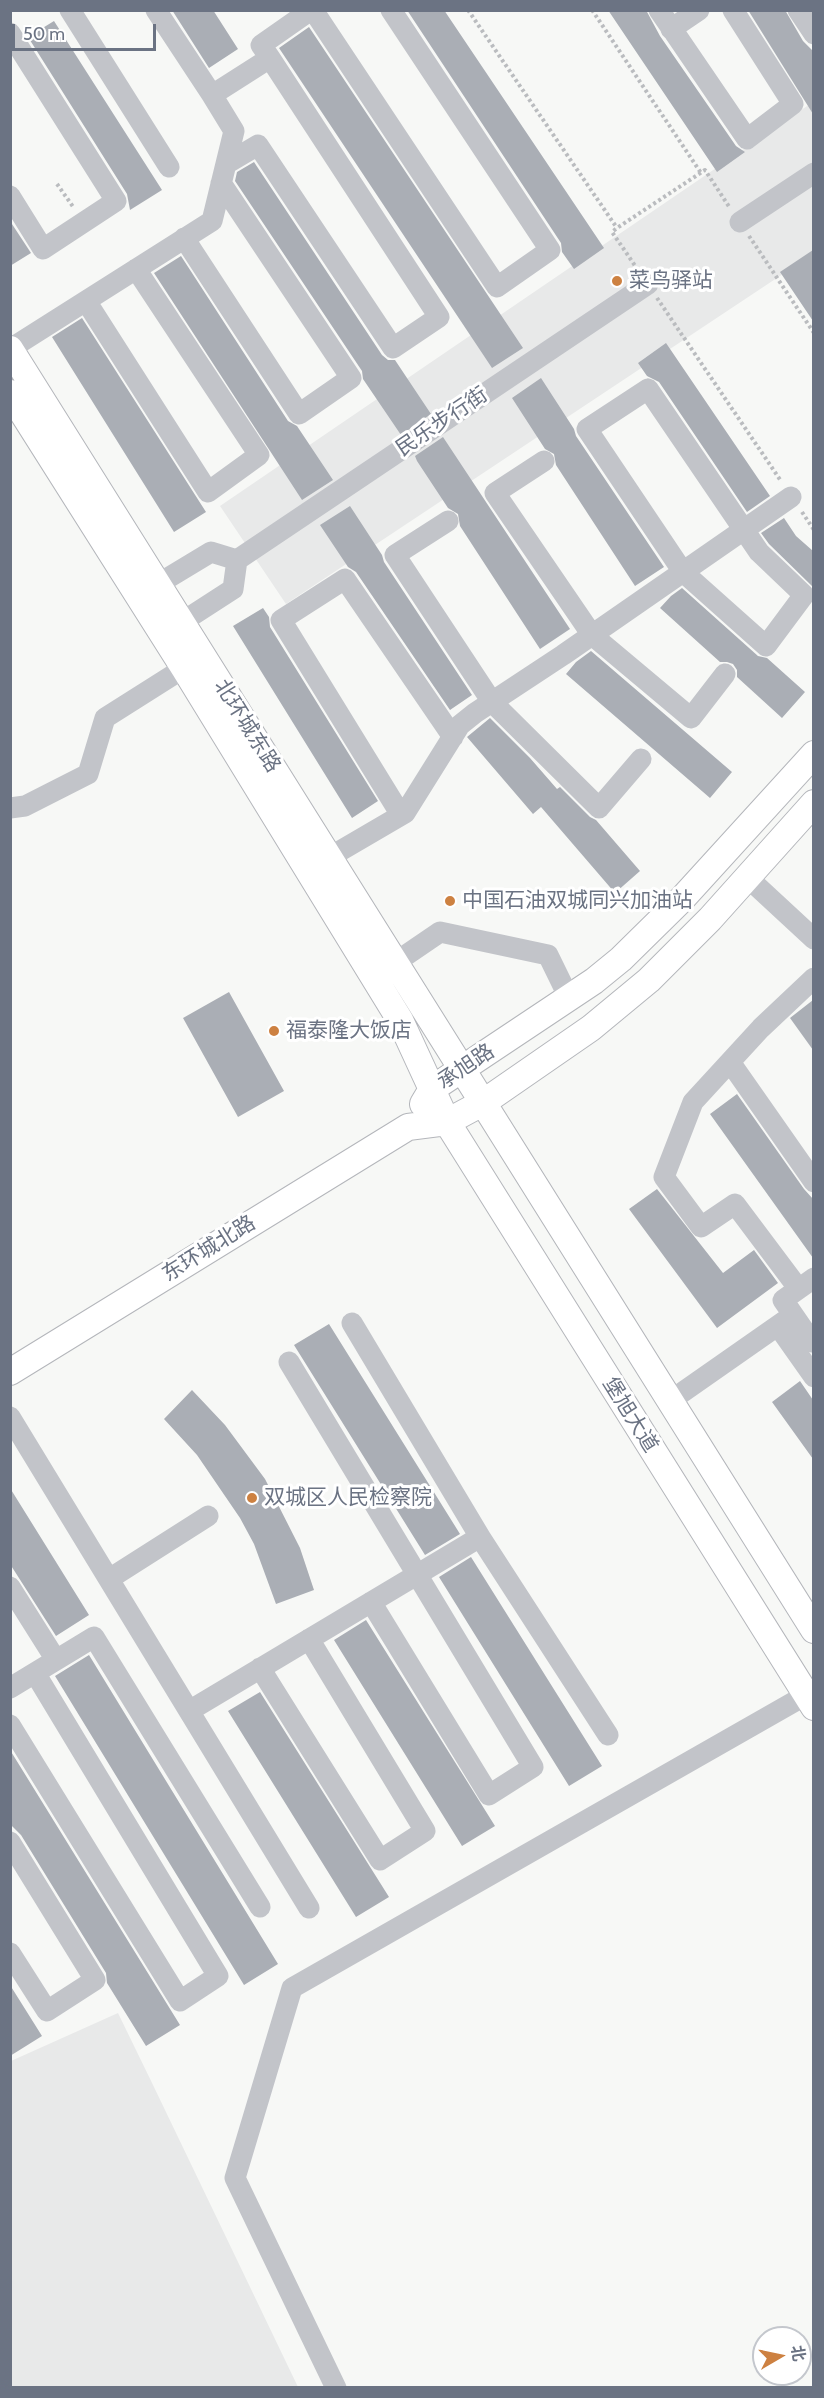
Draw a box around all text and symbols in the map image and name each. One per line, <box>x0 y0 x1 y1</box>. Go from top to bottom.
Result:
scale bar <box>15 12 159 50</box>
text: 50 m <box>23 23 65 45</box>
place label: 菜鸟驿站 <box>629 268 713 294</box>
marker: 菜鸟驿站 <box>610 274 624 288</box>
street label: 民乐步行街 <box>391 382 493 462</box>
street label: 北环城东路 <box>208 675 286 777</box>
place label: 中国石油双城同兴加油站 <box>462 888 693 914</box>
marker: 中国石油双城同兴加油站 <box>443 894 457 908</box>
place label: 福泰隆大饭店 <box>286 1018 412 1044</box>
marker: 福泰隆大饭店 <box>267 1024 281 1038</box>
street label: 承旭路 <box>433 1039 499 1095</box>
street label: 东环城北路 <box>158 1210 260 1288</box>
street label: 堡旭大道 <box>597 1373 663 1457</box>
place label: 双城区人民检察院 <box>264 1485 432 1511</box>
marker: 双城区人民检察院 <box>245 1491 259 1505</box>
north arrow <box>752 2326 812 2386</box>
text: 北 <box>788 2344 809 2363</box>

